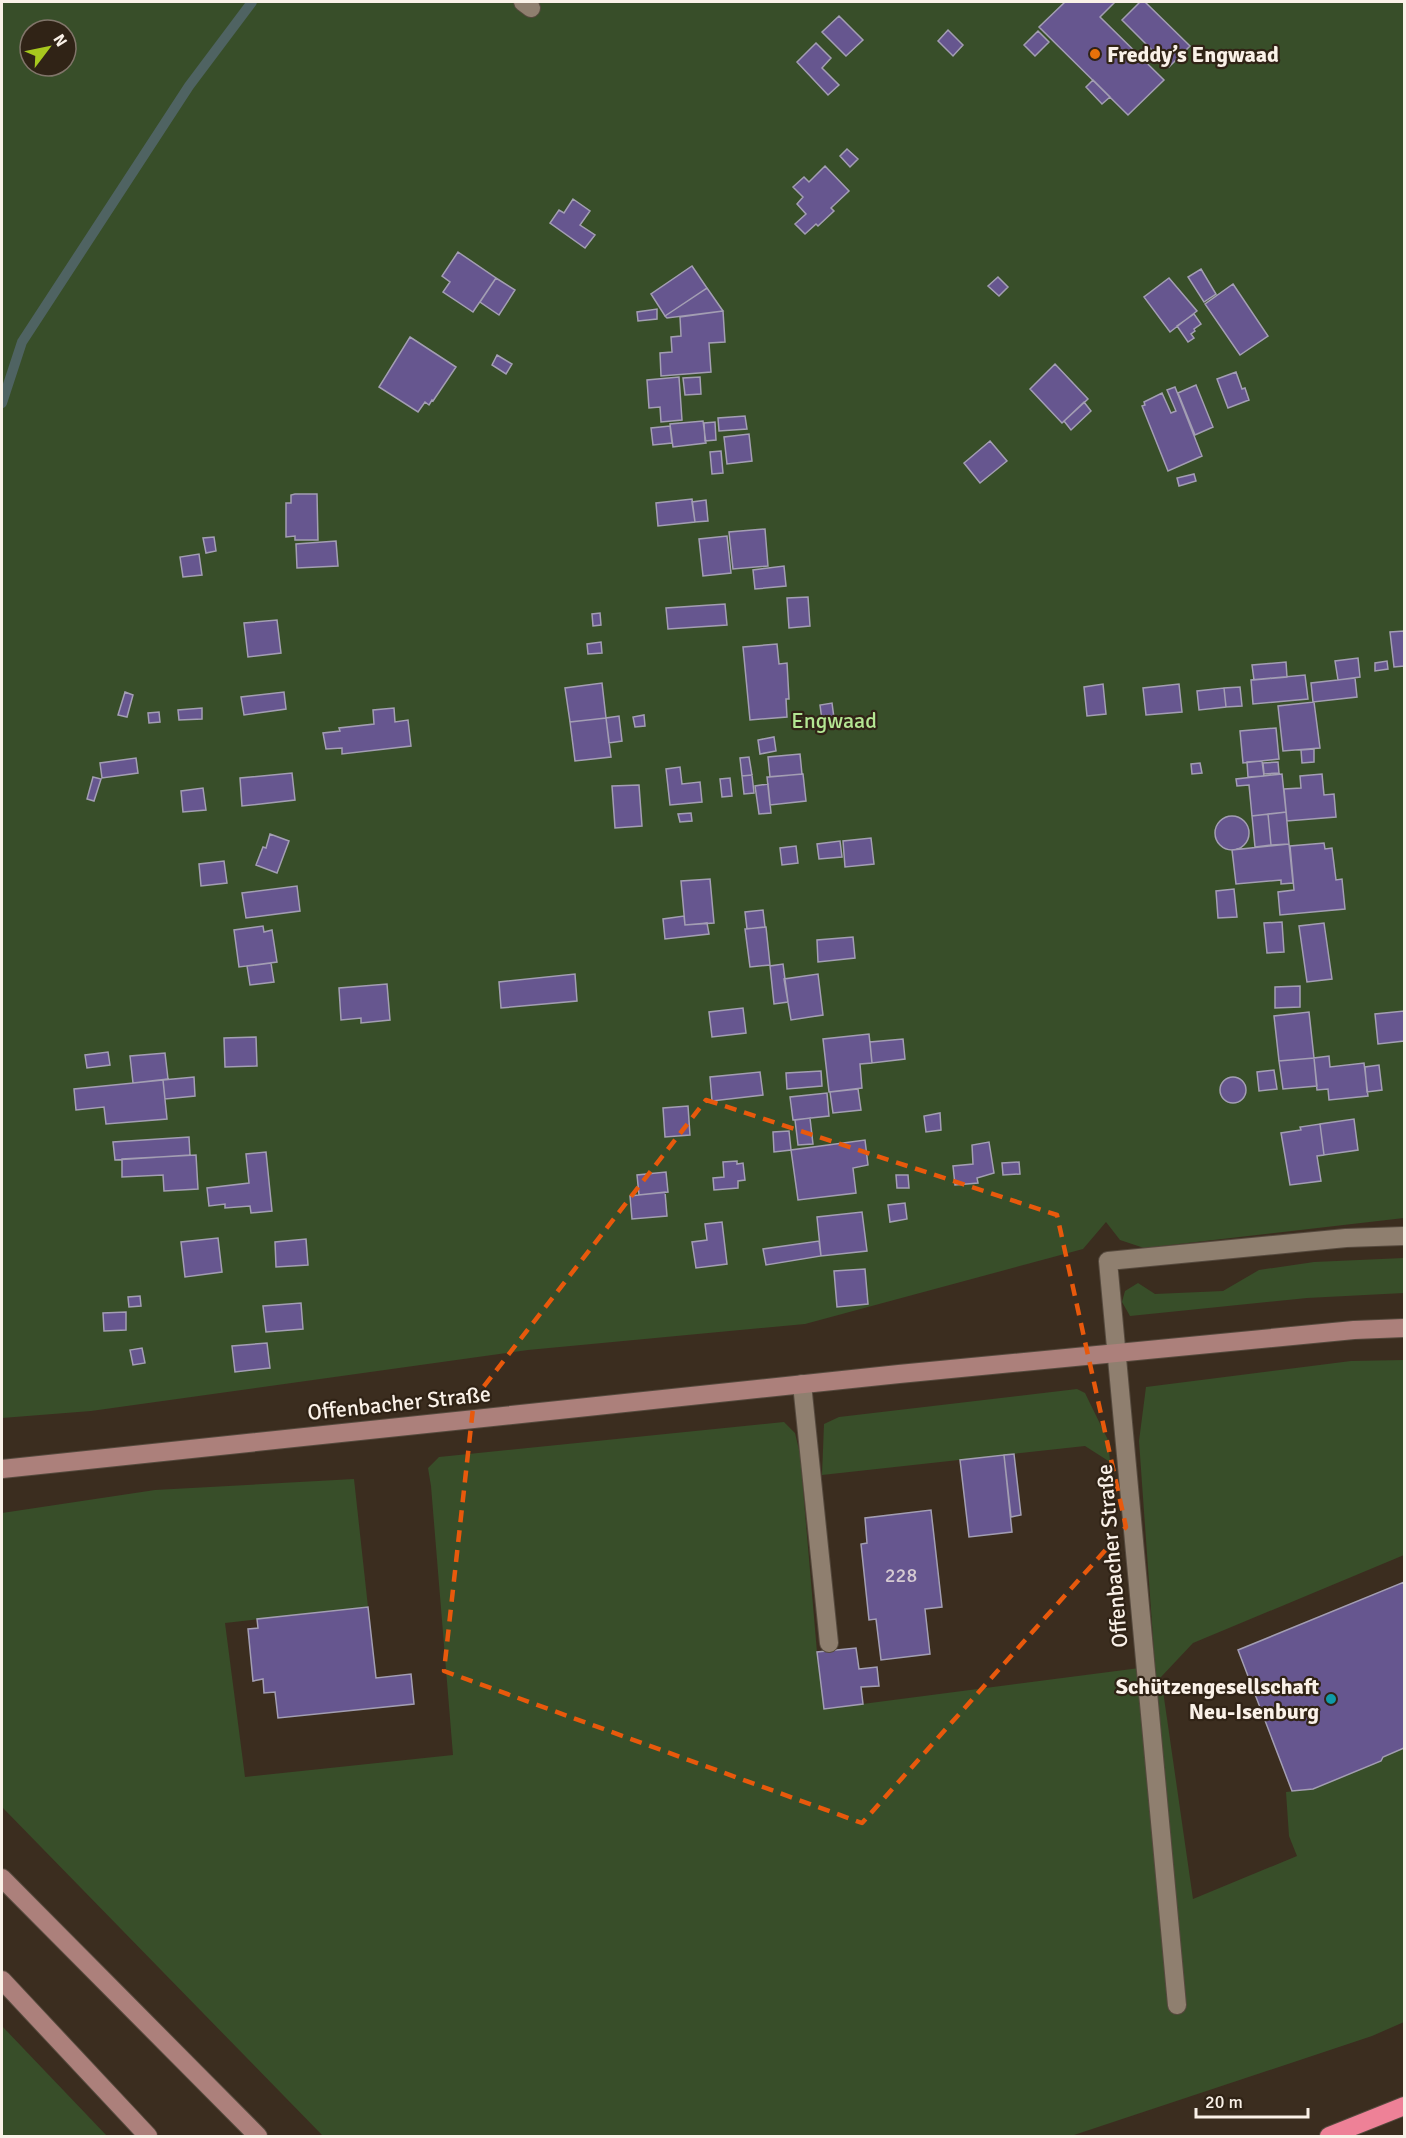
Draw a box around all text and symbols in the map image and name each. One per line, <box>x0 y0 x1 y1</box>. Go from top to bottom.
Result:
north arrow <box>18 18 78 78</box>
text: N <box>48 31 71 51</box>
place label: Freddy’s Engwaad <box>1107 41 1279 68</box>
marker: Freddy’s Engwaad <box>1088 47 1102 61</box>
park label: Engwaad <box>791 707 877 734</box>
street label: Offenbacher Straße <box>306 1380 492 1426</box>
street label: Offenbacher Straße <box>1091 1463 1133 1649</box>
house number: 228 <box>885 1563 917 1588</box>
place label: Schützengesellschaft Neu-Isenburg <box>1116 1673 1319 1725</box>
marker: Schützengesellschaft Neu-Isenburg <box>1324 1692 1338 1706</box>
scale bar <box>1196 2081 1308 2119</box>
text: 20 m <box>1205 2091 1243 2113</box>

